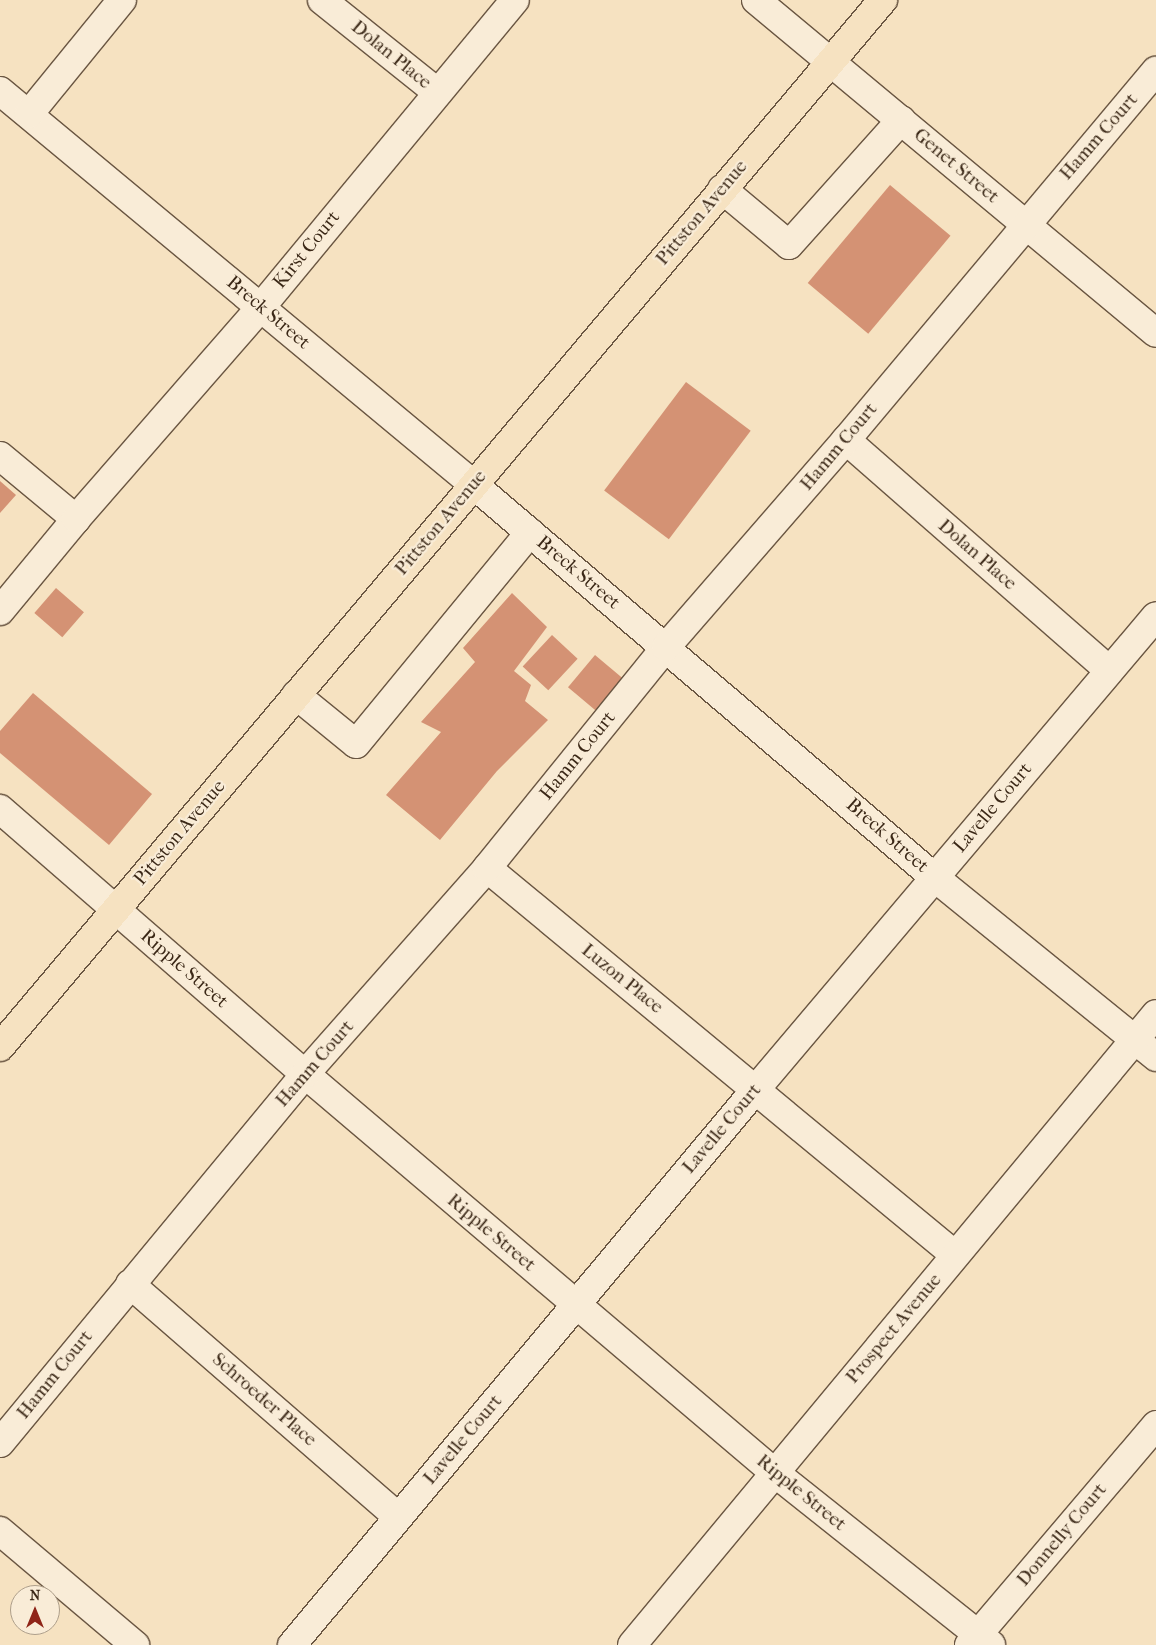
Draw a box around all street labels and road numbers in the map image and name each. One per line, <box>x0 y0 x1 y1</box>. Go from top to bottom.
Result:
street label: Dolan Place <box>346 16 436 94</box>
street label: Hamm Court <box>1055 89 1143 185</box>
street label: Genet Street <box>909 124 1003 208</box>
street label: Pittston Avenue <box>651 156 753 270</box>
street label: Kirst Court <box>269 207 345 293</box>
street label: Breck Street <box>222 271 314 355</box>
street label: Hamm Court <box>796 399 882 495</box>
street label: Pittston Avenue <box>390 466 492 580</box>
street label: Dolan Place <box>933 515 1021 595</box>
street label: Breck Street <box>532 531 624 615</box>
street label: Hamm Court <box>535 707 621 805</box>
street label: Lavelle Court <box>949 758 1037 858</box>
street label: Pittston Avenue <box>129 776 231 890</box>
street label: Breck Street <box>841 794 933 878</box>
street label: Ripple Street <box>136 925 232 1013</box>
street label: Luzon Place <box>577 939 667 1019</box>
street label: Hamm Court <box>271 1016 359 1112</box>
street label: Lavelle Court <box>678 1079 766 1179</box>
street label: Ripple Street <box>442 1189 540 1277</box>
street label: Prospect Avenue <box>841 1269 947 1389</box>
street label: Hamm Court <box>12 1326 98 1424</box>
street label: Schroeder Place <box>207 1348 321 1452</box>
street label: Lavelle Court <box>419 1390 507 1490</box>
street label: Ripple Street <box>752 1450 850 1536</box>
street label: Donnelly Court <box>1012 1479 1112 1591</box>

